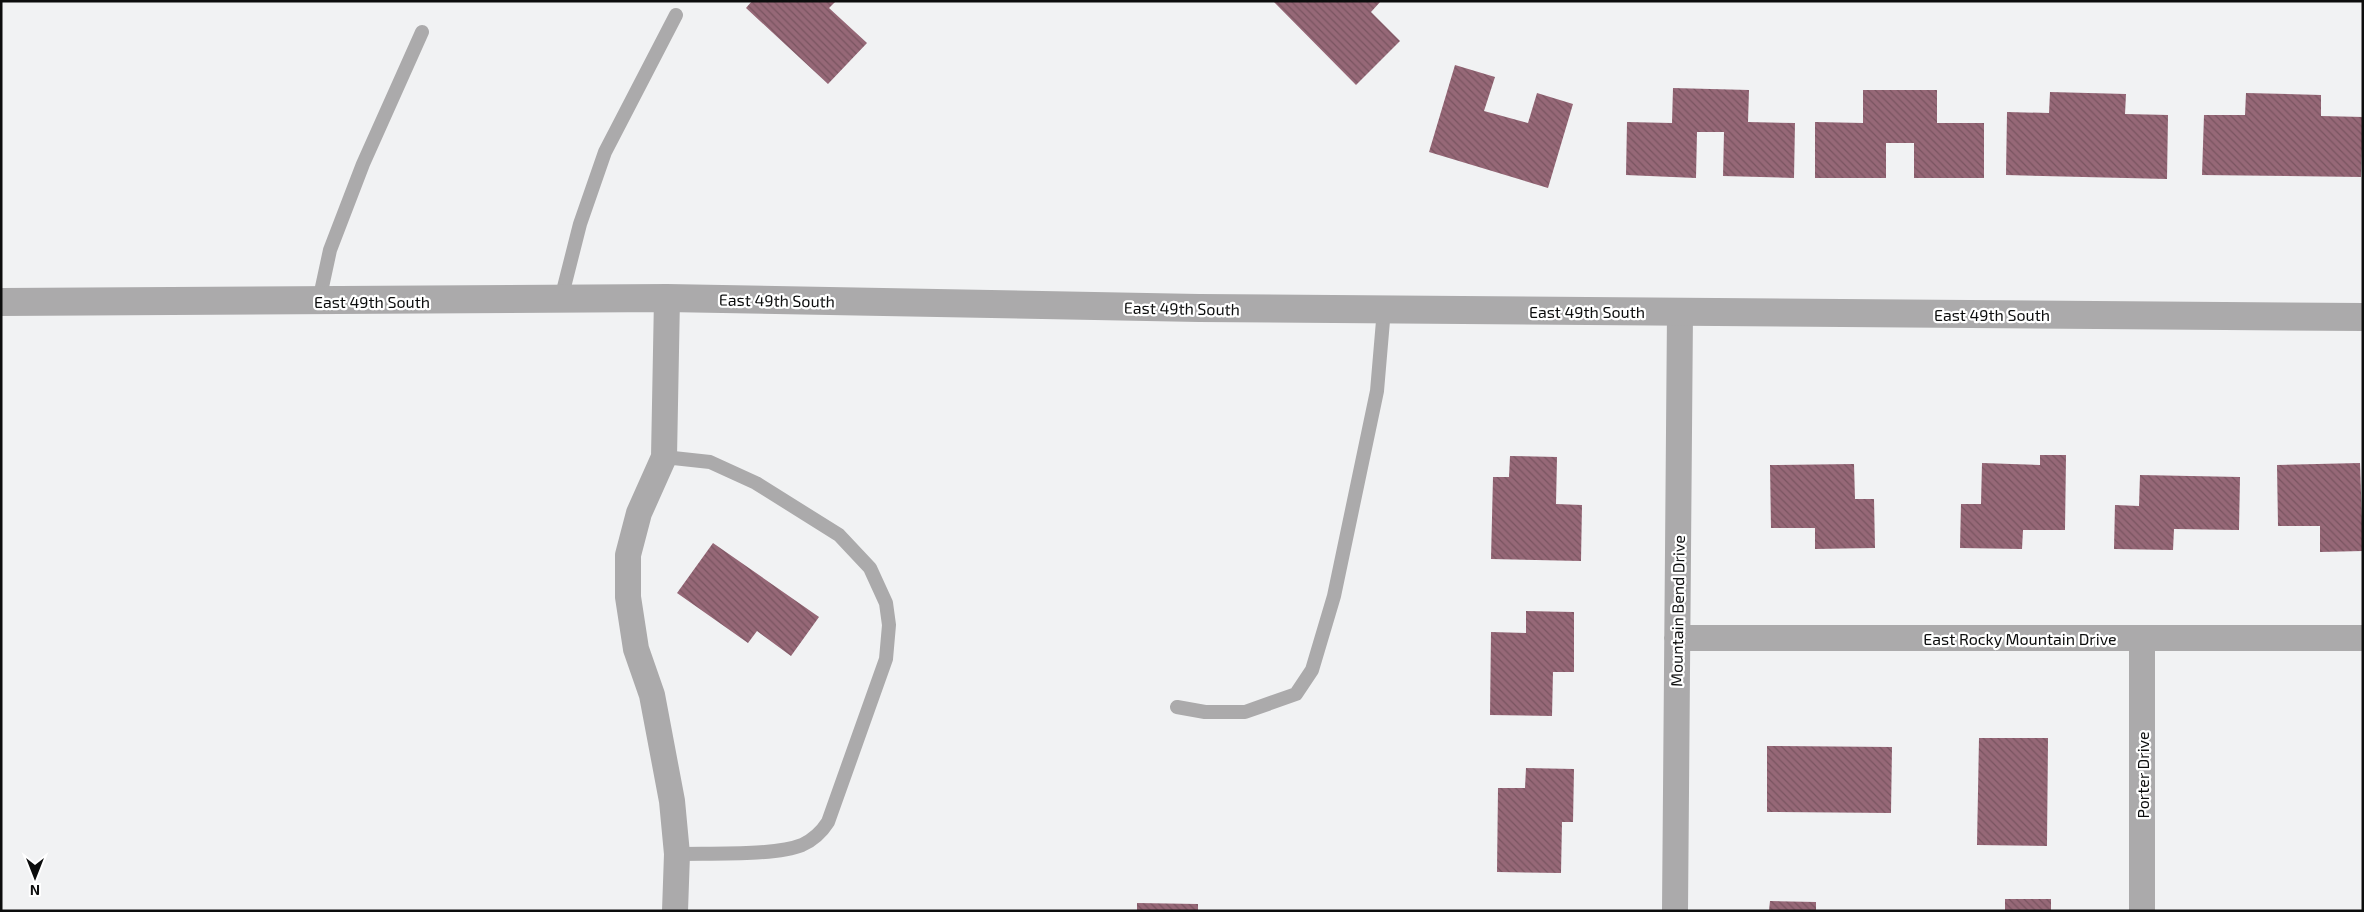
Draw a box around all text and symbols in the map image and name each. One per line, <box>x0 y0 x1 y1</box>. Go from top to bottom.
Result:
street label: East 49th South <box>719 289 835 311</box>
street label: East 49th South <box>314 292 430 311</box>
street label: East 49th South <box>1124 297 1240 319</box>
street label: East 49th South <box>1529 302 1645 321</box>
street label: East 49th South <box>1934 305 2050 324</box>
street label: Mountain Bend Drive <box>1666 535 1688 687</box>
street label: East Rocky Mountain Drive <box>1923 629 2117 648</box>
street label: Porter Drive <box>2133 731 2152 819</box>
north arrow <box>10 852 60 902</box>
text: N <box>30 882 40 899</box>

